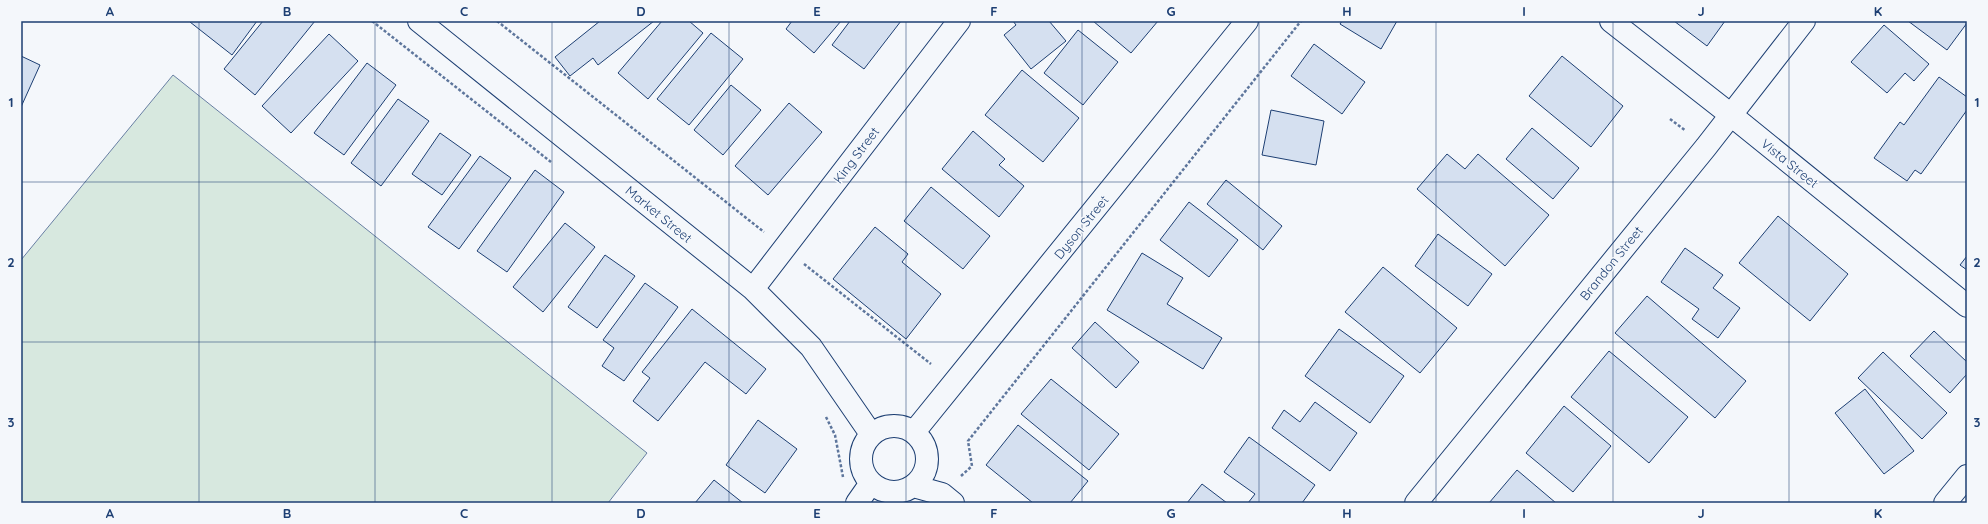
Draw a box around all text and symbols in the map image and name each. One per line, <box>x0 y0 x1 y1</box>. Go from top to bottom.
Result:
text: A <box>106 3 115 19</box>
text: B <box>283 3 291 19</box>
text: C <box>460 3 468 19</box>
text: D <box>636 3 646 19</box>
text: E <box>813 3 821 19</box>
text: F <box>990 3 998 19</box>
text: G <box>1166 3 1176 19</box>
text: H <box>1342 3 1352 19</box>
text: I <box>1522 3 1526 19</box>
text: J <box>1697 3 1705 19</box>
text: K <box>1874 3 1883 19</box>
text: 1 <box>8 94 14 110</box>
text: 1 <box>1974 94 1980 110</box>
street label: King Street <box>830 124 882 186</box>
street label: Vista Street <box>1758 135 1822 191</box>
street label: Market Street <box>622 182 696 246</box>
street label: Dyson Street <box>1051 192 1111 262</box>
street label: Brandon Street <box>1576 223 1646 303</box>
text: 2 <box>7 254 15 270</box>
text: 2 <box>1973 254 1981 270</box>
text: 3 <box>8 414 15 430</box>
text: 3 <box>1974 414 1981 430</box>
text: A <box>106 505 115 521</box>
text: B <box>283 505 291 521</box>
text: C <box>460 505 468 521</box>
text: D <box>636 505 646 521</box>
text: E <box>813 505 821 521</box>
text: F <box>990 505 998 521</box>
text: G <box>1166 505 1176 521</box>
text: H <box>1342 505 1352 521</box>
text: I <box>1522 505 1526 521</box>
text: J <box>1697 505 1705 521</box>
text: K <box>1874 505 1883 521</box>

